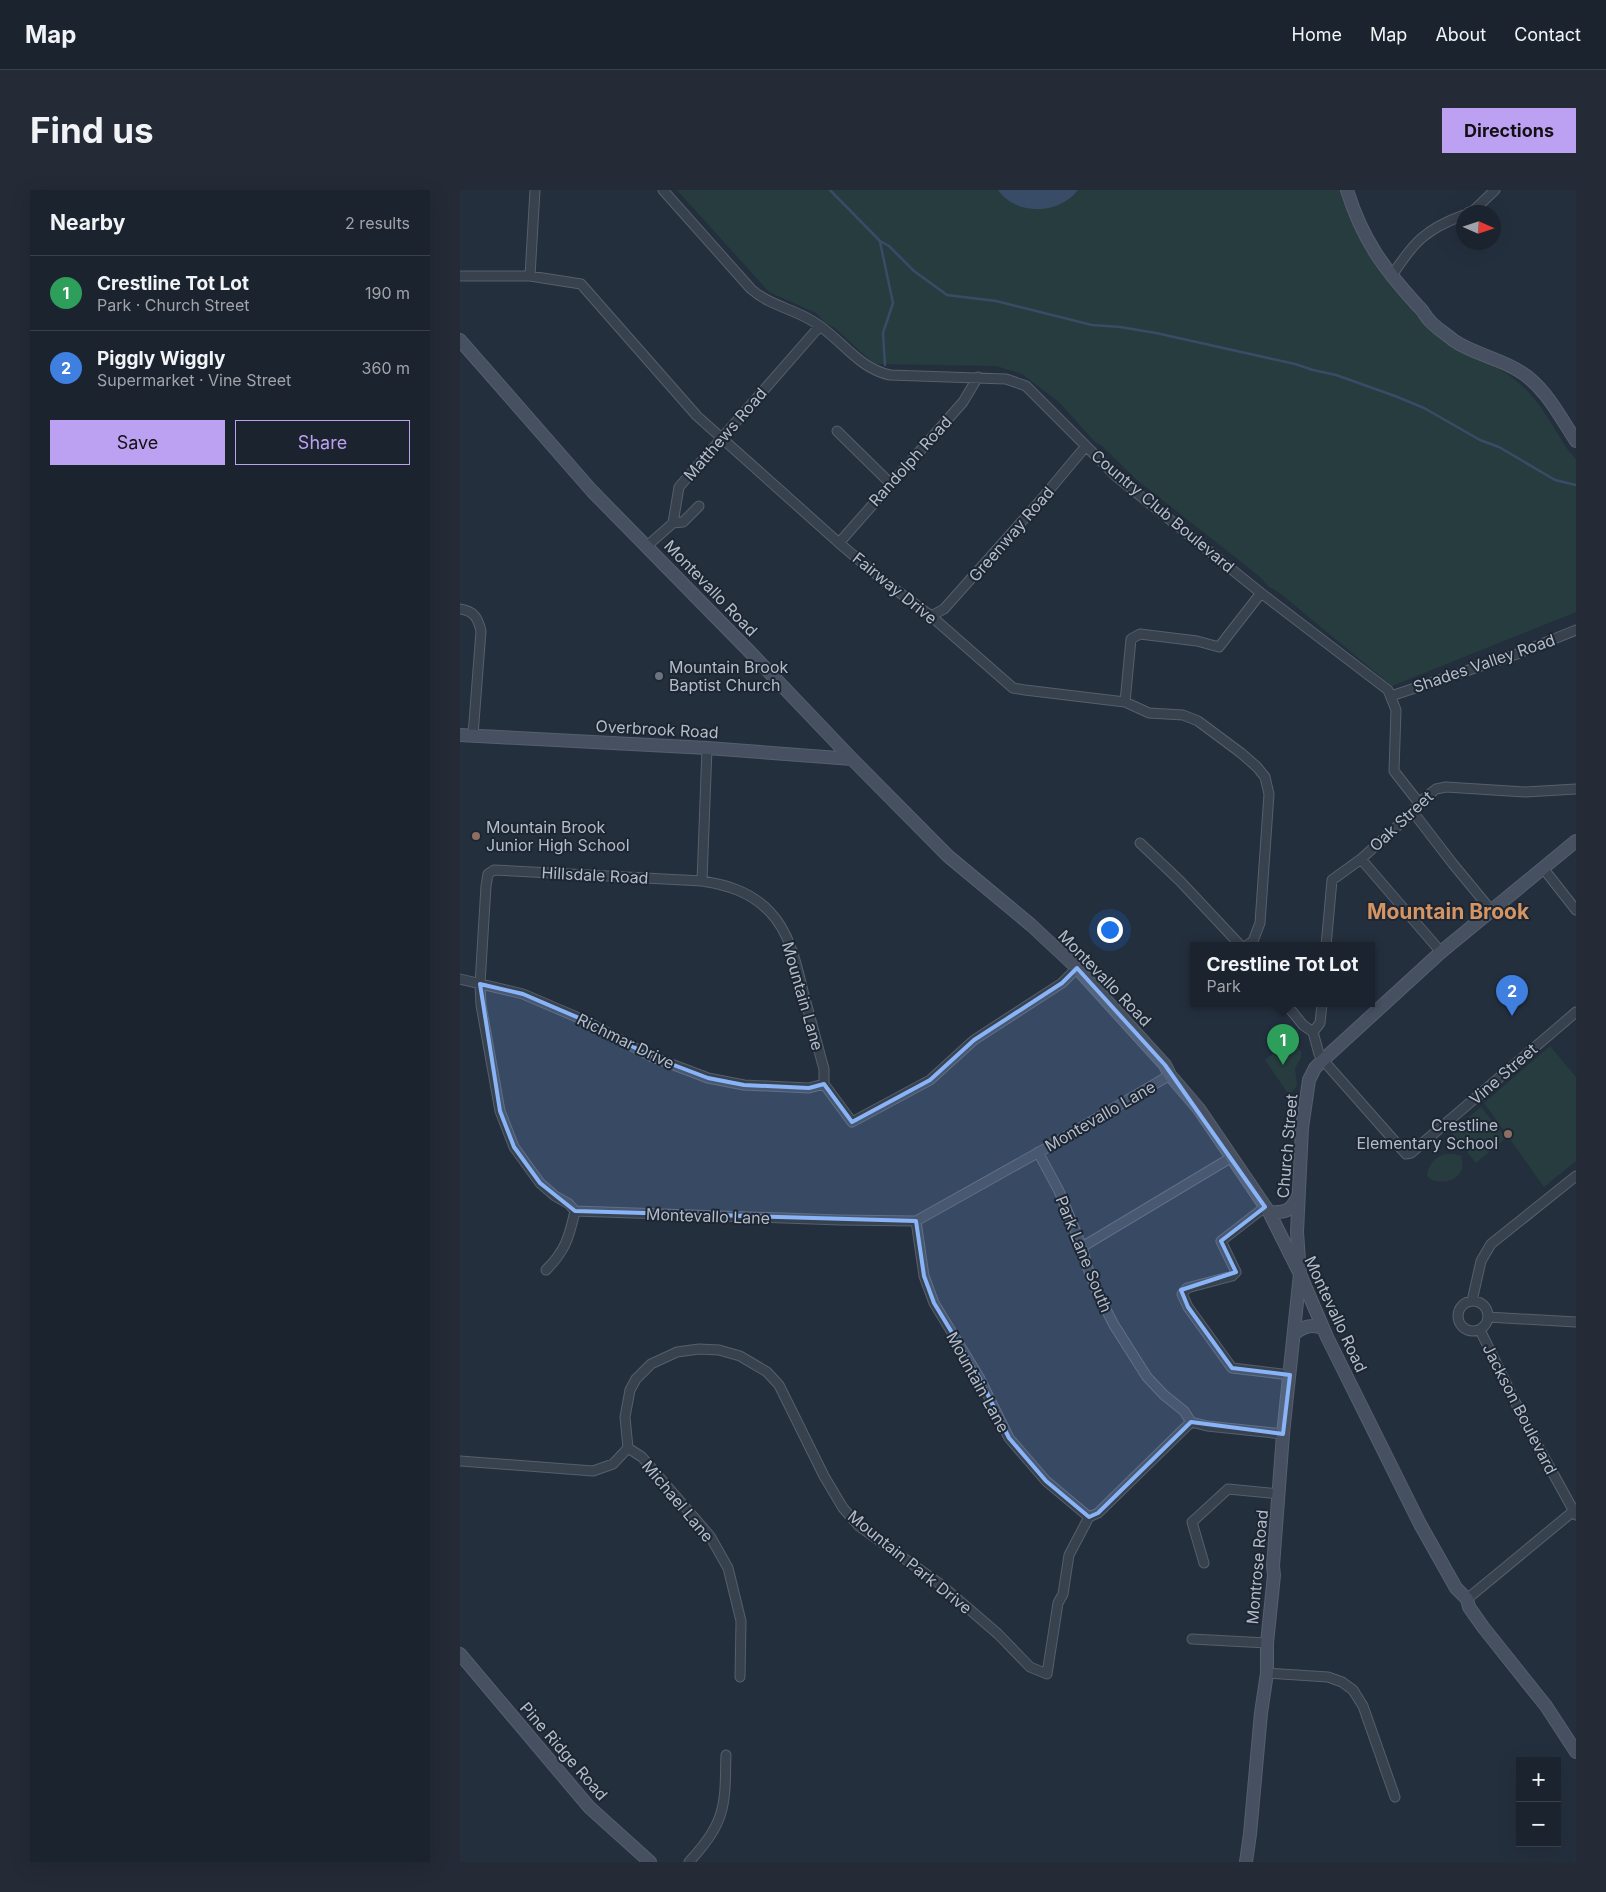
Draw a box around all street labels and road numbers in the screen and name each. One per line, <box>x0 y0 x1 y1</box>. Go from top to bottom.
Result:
street label: Matthews Road <box>679 383 771 485</box>
street label: Randolph Road <box>864 412 956 510</box>
street label: Country Club Boulevard <box>1087 445 1239 577</box>
street label: Greenway Road <box>964 482 1058 586</box>
street label: Montevallo Road <box>660 536 762 640</box>
street label: Fairway Drive <box>849 548 941 628</box>
street label: Shades Valley Road <box>1410 629 1558 697</box>
street label: Overbrook Road <box>595 716 719 742</box>
street label: Oak Street <box>1365 787 1437 855</box>
street label: Hillsdale Road <box>541 862 649 888</box>
street label: Montevallo Road <box>1054 926 1156 1030</box>
street label: Mountain Lane <box>778 939 828 1053</box>
street label: Richmar Drive <box>574 1009 678 1073</box>
street label: Vine Street <box>1465 1039 1541 1109</box>
street label: Montevallo Lane <box>1041 1076 1159 1156</box>
street label: Church Street <box>1272 1093 1302 1199</box>
street label: Park Lane South <box>1051 1193 1117 1315</box>
street label: Montevallo Lane <box>646 1204 770 1228</box>
street label: Montevallo Road <box>1300 1253 1372 1375</box>
street label: Mountain Lane <box>942 1328 1014 1436</box>
street label: Jackson Boulevard <box>1478 1340 1562 1478</box>
street label: Michael Lane <box>638 1456 718 1546</box>
street label: Mountain Park Drive <box>844 1506 976 1618</box>
street label: Montrose Road <box>1242 1509 1272 1625</box>
street label: Pine Ridge Road <box>516 1698 612 1804</box>

